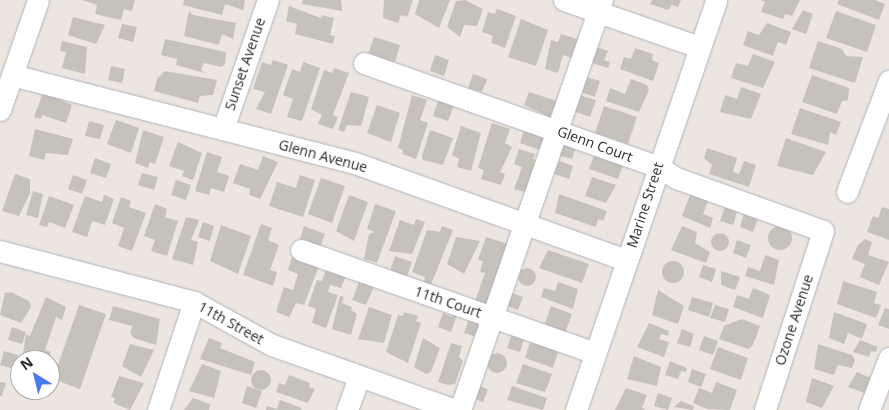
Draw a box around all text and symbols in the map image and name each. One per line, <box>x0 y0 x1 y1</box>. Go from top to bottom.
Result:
street label: Sunset Avenue <box>221 16 269 112</box>
street label: Glenn Court <box>555 123 635 165</box>
street label: Glenn Avenue <box>277 136 369 176</box>
street label: Marine Street <box>623 160 667 250</box>
street label: Ozone Avenue <box>771 272 817 368</box>
street label: 11th Court <box>412 283 484 321</box>
street label: 11th Street <box>195 298 267 348</box>
north arrow <box>10 350 60 400</box>
text: N <box>16 352 37 374</box>

